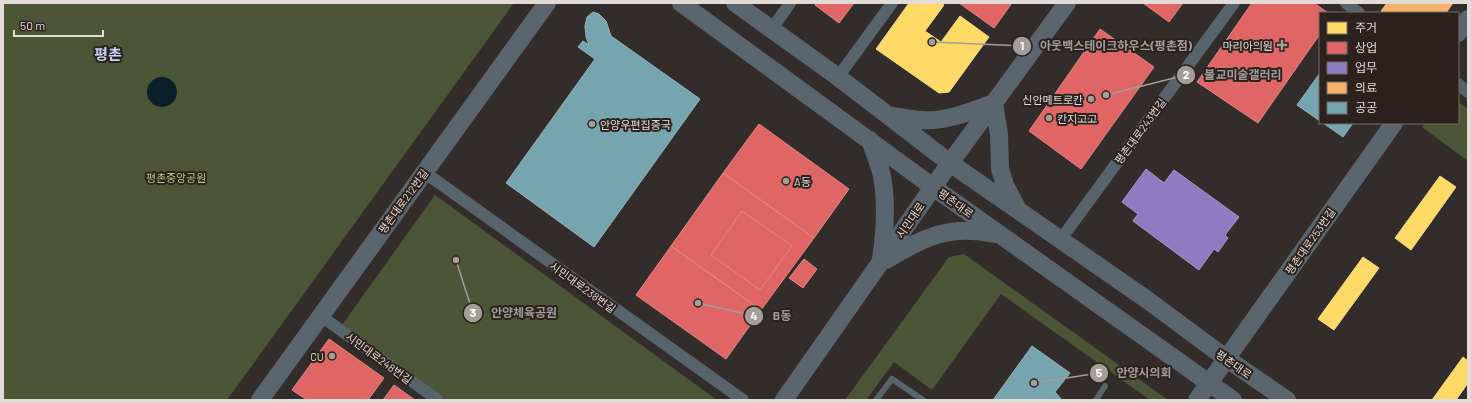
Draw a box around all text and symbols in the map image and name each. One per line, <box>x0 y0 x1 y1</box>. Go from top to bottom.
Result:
scale bar <box>14 12 103 38</box>
legend <box>1319 12 1459 124</box>
text: 50 m <box>20 18 45 32</box>
text: 주거 <box>1355 20 1377 34</box>
callout: 아웃백스테이크하우스(평촌점) <box>1012 34 1200 58</box>
text: 1 <box>1020 38 1024 52</box>
text: 아웃백스테이크하우스(평촌점) <box>1040 38 1193 52</box>
place label: 마리아의원 <box>1222 39 1273 52</box>
marker: 마리아의원 <box>1276 39 1288 51</box>
text: 상업 <box>1355 40 1377 54</box>
district label: 평촌 <box>94 45 122 63</box>
text: 업무 <box>1355 60 1377 74</box>
callout: 불교미술갤러리 <box>1176 63 1289 87</box>
text: 2 <box>1183 67 1190 81</box>
text: 불교미술갤러리 <box>1204 67 1282 81</box>
text: 의료 <box>1355 80 1377 94</box>
place label: 신안메트로칸 <box>1022 93 1083 106</box>
marker: 신안메트로칸 <box>1086 94 1096 104</box>
street label: 평촌대로243번길 <box>1112 95 1168 167</box>
text: 공공 <box>1355 100 1377 114</box>
place label: 칸지고고 <box>1057 112 1097 125</box>
marker: 칸지고고 <box>1044 113 1054 123</box>
place label: 안양우편집중국 <box>600 118 671 131</box>
marker: 안양우편집중국 <box>587 119 597 129</box>
street label: 평촌대로212번길 <box>375 166 431 236</box>
park label: 평촌중앙공원 <box>146 171 206 184</box>
place label: A동 <box>794 175 811 188</box>
marker: A동 <box>781 176 791 186</box>
street label: 평촌대로 <box>936 186 976 220</box>
street label: 시민대로 <box>893 200 927 240</box>
street label: 평촌대로253번길 <box>1282 205 1338 277</box>
street label: 시민대로238번길 <box>548 259 618 315</box>
callout: 안양체육공원 <box>463 301 566 325</box>
callout: B동 <box>744 304 799 328</box>
text: 3 <box>470 305 476 319</box>
text: 안양체육공원 <box>491 305 557 319</box>
text: 4 <box>750 308 758 322</box>
text: B동 <box>773 308 791 322</box>
street label: 시민대로248번길 <box>343 330 415 386</box>
street label: 평촌대로 <box>1214 347 1254 381</box>
place label: CU <box>310 350 324 363</box>
marker: CU <box>327 351 337 361</box>
callout: 안양시의회 <box>1089 361 1180 385</box>
text: 5 <box>1096 365 1103 379</box>
text: 안양시의회 <box>1116 365 1172 379</box>

